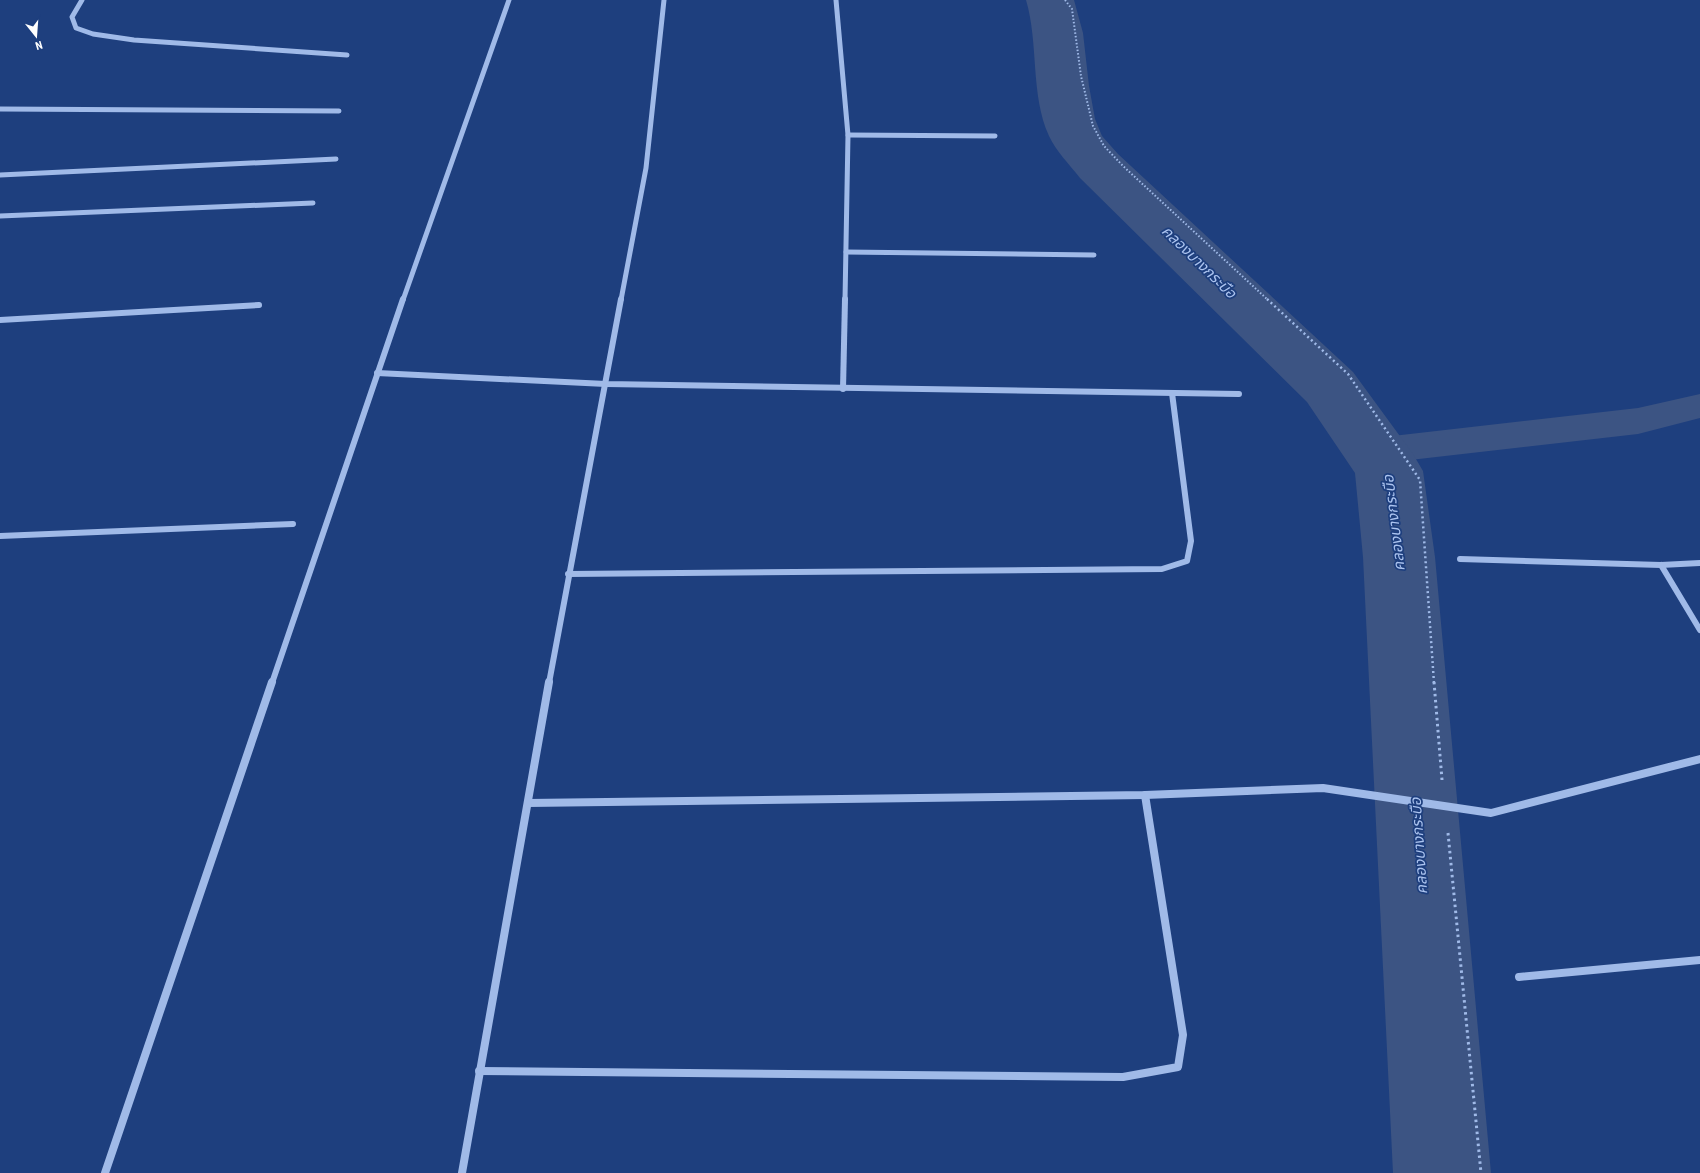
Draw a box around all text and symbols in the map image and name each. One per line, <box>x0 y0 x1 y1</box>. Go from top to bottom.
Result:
north arrow <box>16 16 56 56</box>
text: N <box>33 38 44 52</box>
water label: คลองบางกระบือ <box>1158 222 1241 303</box>
water label: คลองบางกระบือ <box>1379 473 1409 572</box>
water label: คลองบางกระบือ <box>1407 796 1431 895</box>

